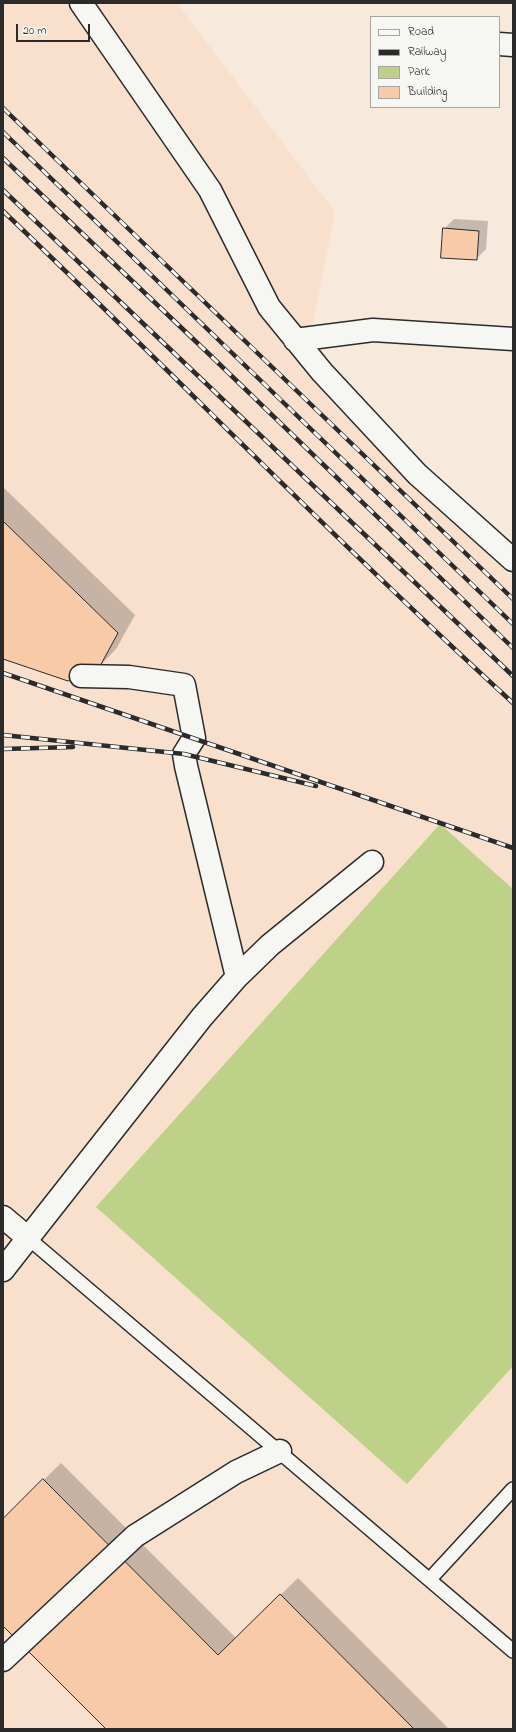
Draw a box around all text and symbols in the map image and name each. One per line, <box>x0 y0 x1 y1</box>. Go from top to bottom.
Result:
scale bar <box>18 16 92 42</box>
legend <box>370 16 500 108</box>
text: 20 m <box>23 22 46 40</box>
text: Road <box>408 23 434 41</box>
text: Railway <box>408 43 446 61</box>
text: Park <box>408 63 430 81</box>
text: Building <box>408 83 447 101</box>

